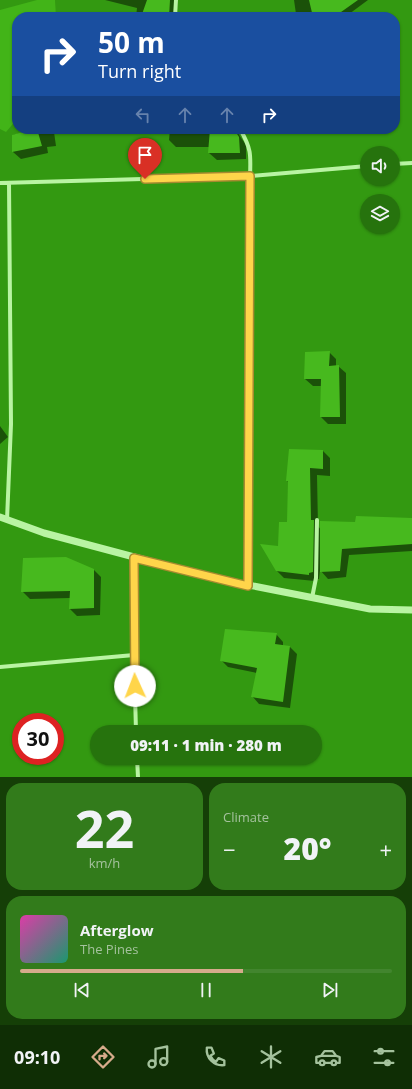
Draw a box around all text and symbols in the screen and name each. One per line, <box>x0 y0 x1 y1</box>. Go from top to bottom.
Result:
text: 50 m <box>98 23 165 61</box>
icon: right <box>32 28 84 80</box>
text: Turn right <box>98 59 181 83</box>
icon: left <box>132 104 154 126</box>
icon: ahead <box>174 104 196 126</box>
icon: ahead <box>216 104 238 126</box>
icon: right <box>258 104 280 126</box>
pin <box>128 138 162 179</box>
icon: arrive <box>134 144 156 166</box>
map controls <box>360 146 400 234</box>
button: sound <box>360 146 400 186</box>
button: layers <box>360 194 400 234</box>
position arrow <box>114 665 156 707</box>
speed limit sign: 30 <box>12 713 64 765</box>
text: 09:11 · 1 min · 280 m <box>130 735 282 755</box>
text: 22 <box>75 792 134 863</box>
text: Climate <box>223 808 269 826</box>
text: 20° <box>284 828 331 869</box>
text: − <box>223 834 236 864</box>
text: + <box>379 834 392 864</box>
text: km/h <box>89 854 120 872</box>
text: Afterglow <box>80 920 154 940</box>
text: The Pines <box>80 940 138 958</box>
icon: previous <box>71 979 93 1001</box>
icon: pause <box>195 979 217 1001</box>
icon: next <box>319 979 341 1001</box>
icon: directions <box>89 1043 117 1071</box>
icon: music <box>145 1043 173 1071</box>
icon: phone <box>201 1043 229 1071</box>
icon: climate <box>257 1043 285 1071</box>
icon: car <box>314 1043 342 1071</box>
icon: filters <box>370 1043 398 1071</box>
text: 09:10 <box>14 1045 60 1069</box>

